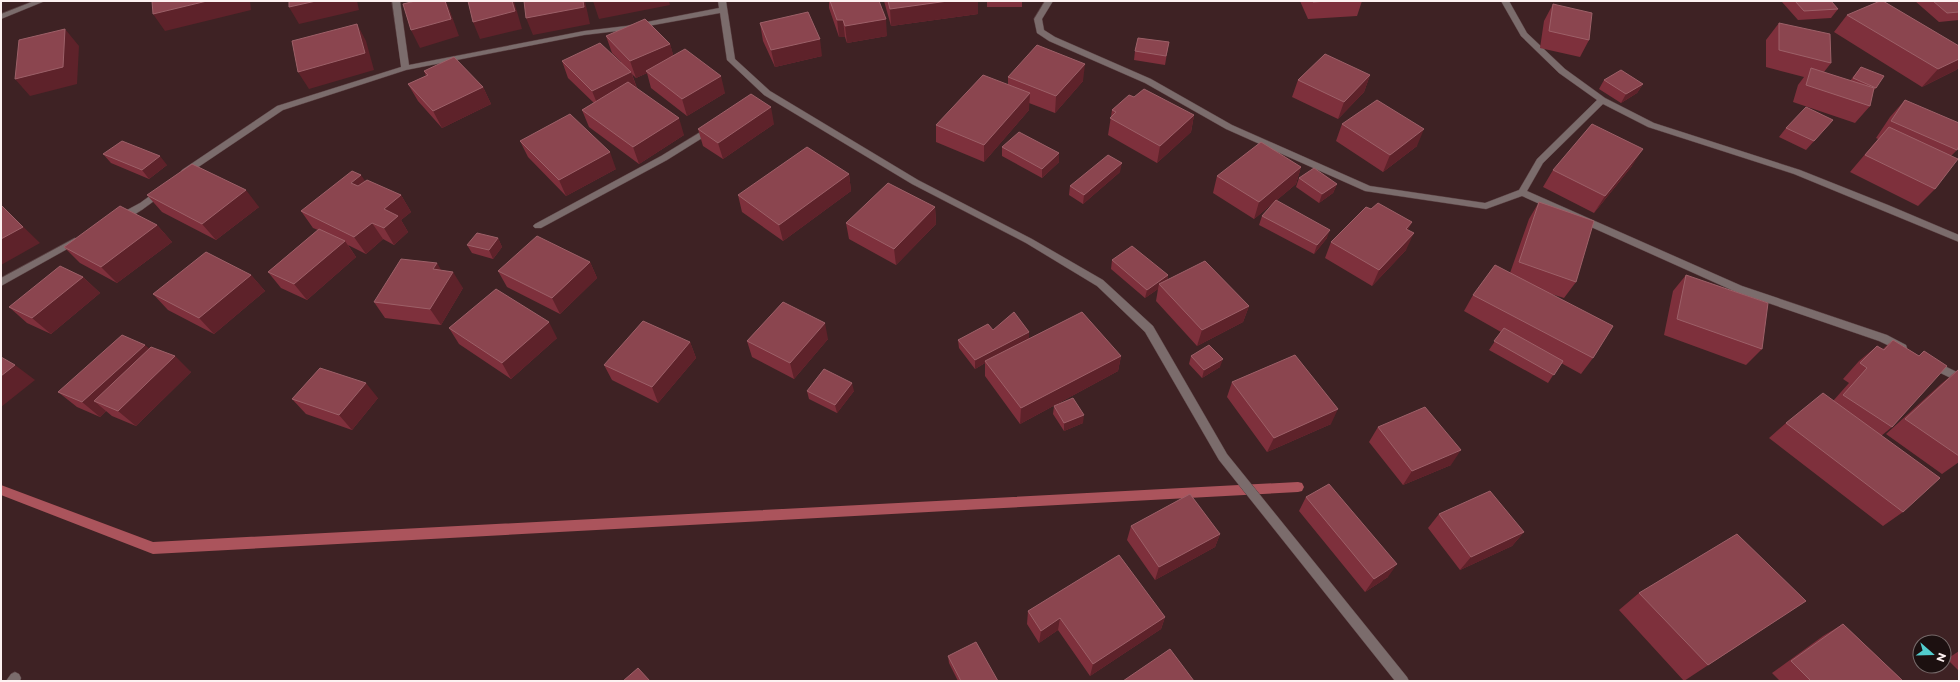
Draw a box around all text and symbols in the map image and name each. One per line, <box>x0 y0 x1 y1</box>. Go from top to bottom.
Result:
north arrow <box>1912 634 1952 674</box>
text: N <box>1933 651 1949 664</box>

